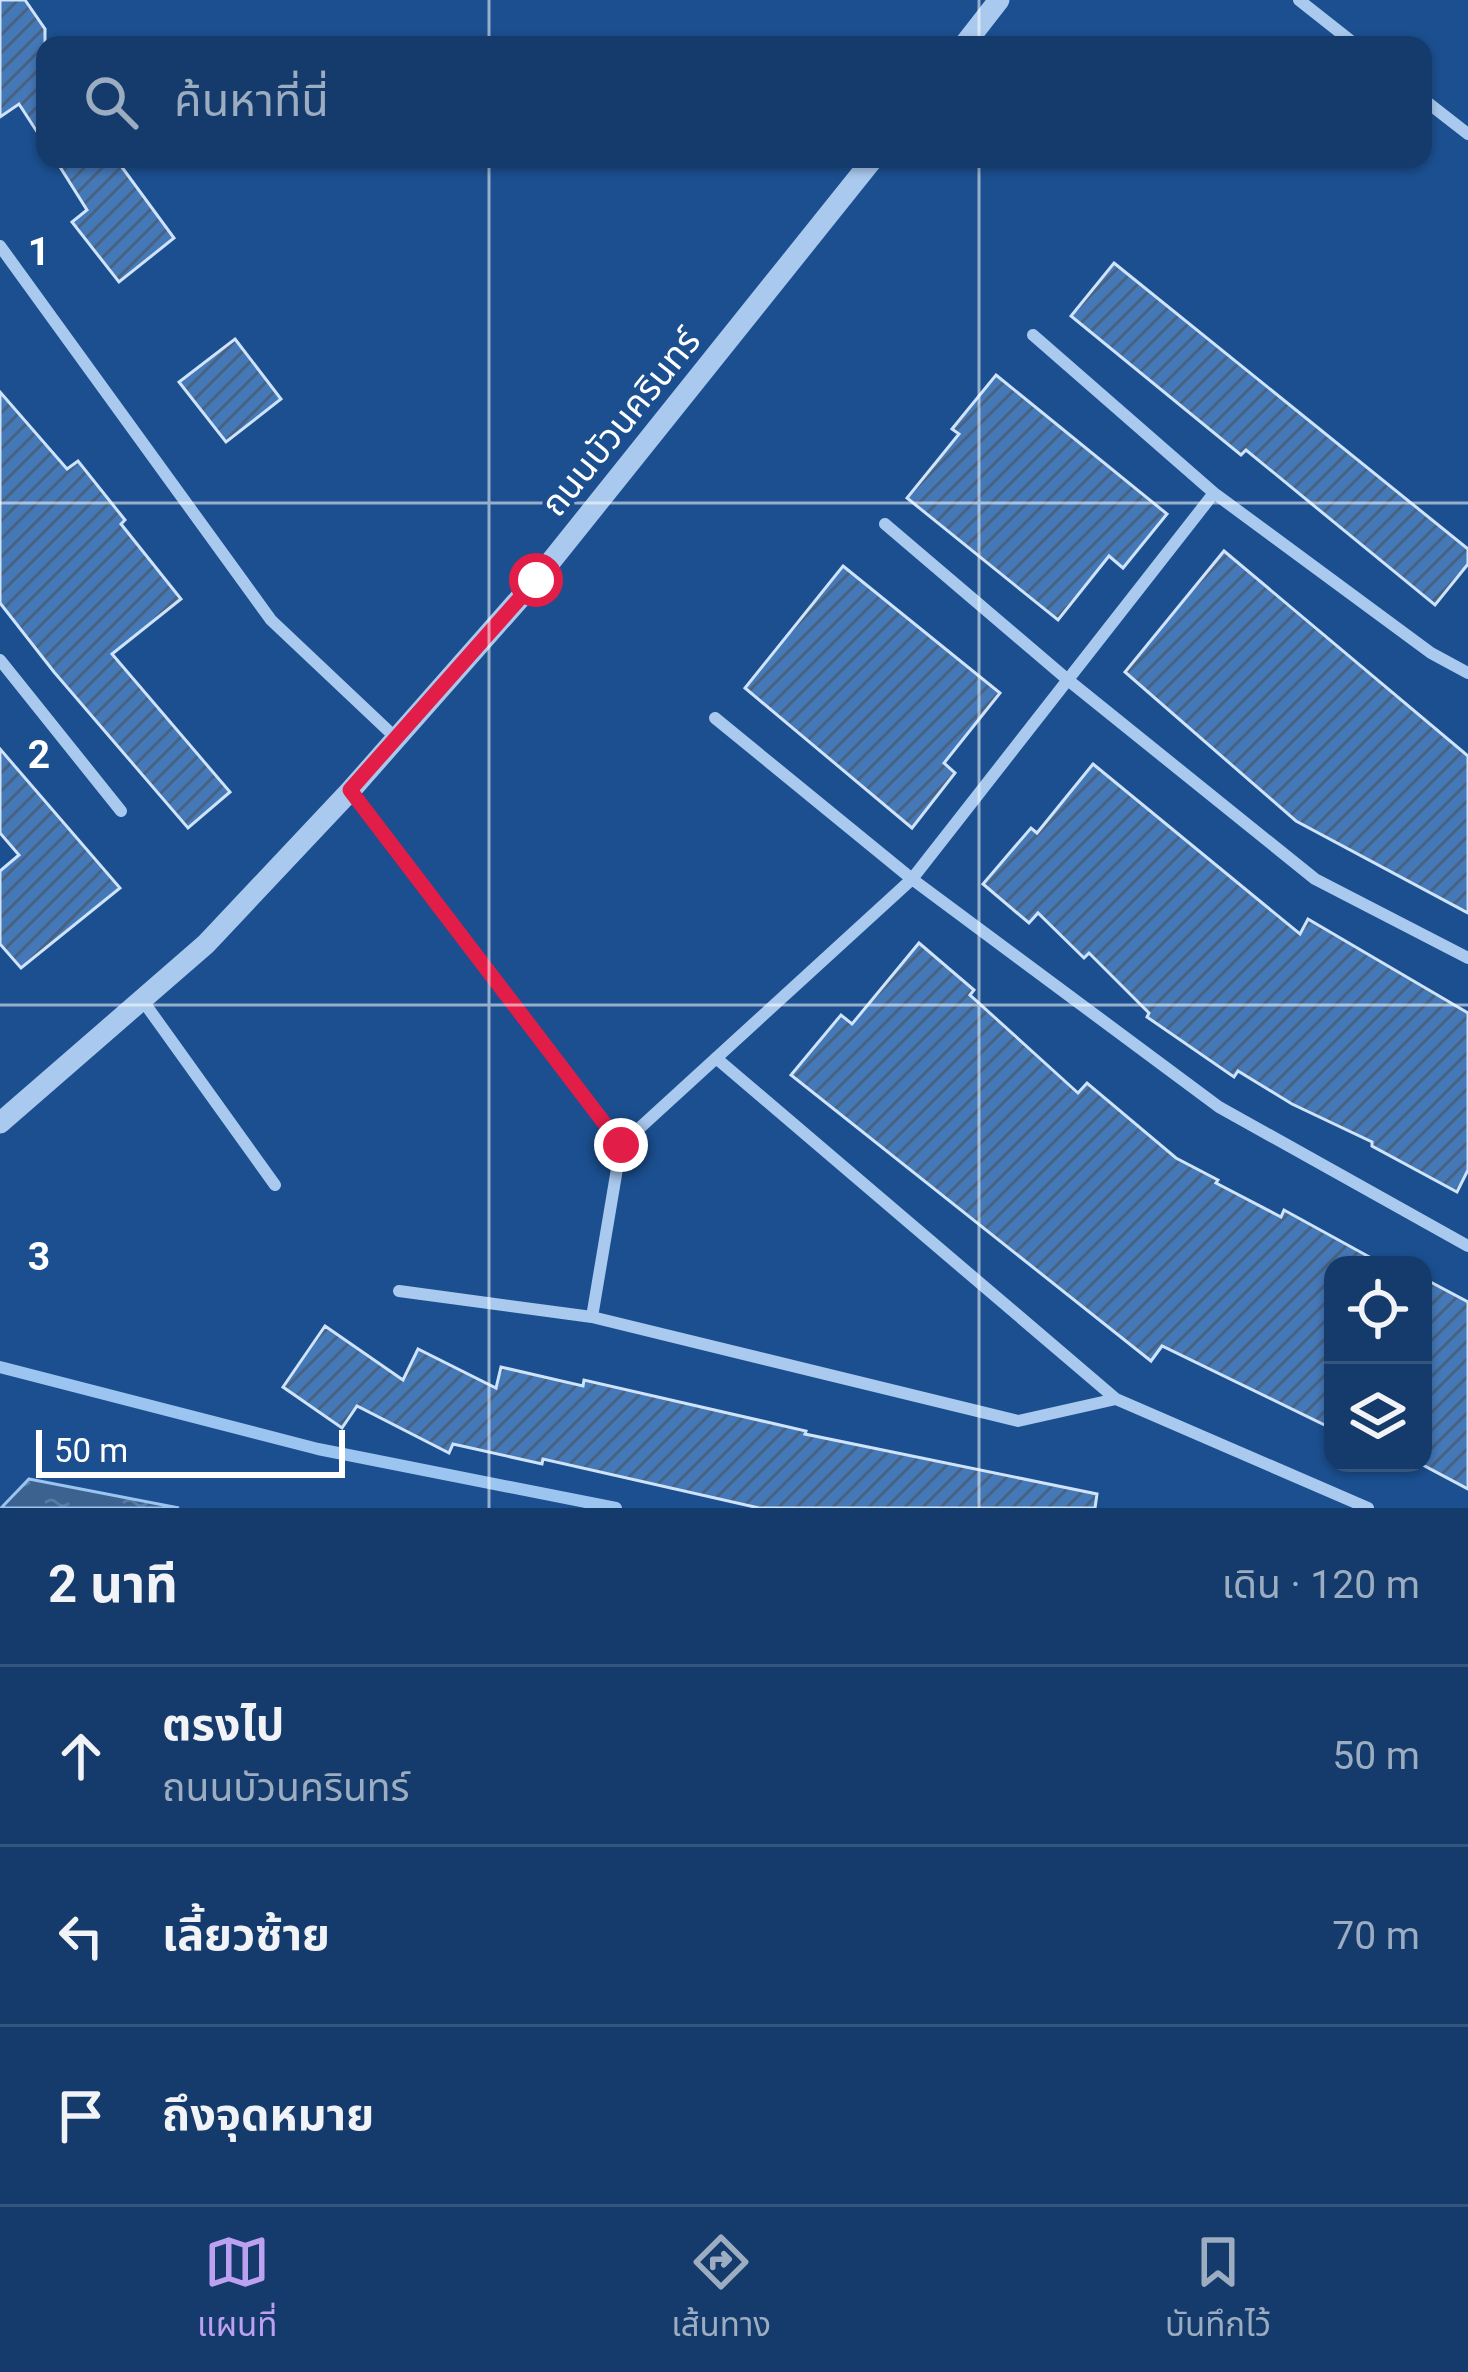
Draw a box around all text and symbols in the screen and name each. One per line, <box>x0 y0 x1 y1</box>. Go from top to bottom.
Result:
search box <box>36 36 1432 168</box>
icon: search <box>78 69 144 135</box>
text: ค้นหาที่นี่ <box>174 74 329 127</box>
text: 1 <box>28 229 50 275</box>
street label: ถนนบัวนครินทร์ <box>533 319 710 525</box>
route start <box>509 553 563 607</box>
text: 2 <box>28 732 50 778</box>
route end <box>594 1118 648 1172</box>
text: 3 <box>28 1234 50 1280</box>
map controls <box>1324 1256 1432 1472</box>
button: locate <box>1324 1256 1432 1364</box>
button: layers <box>1324 1364 1432 1472</box>
scale bar <box>36 1424 345 1477</box>
text: 50 m <box>54 1431 128 1470</box>
text: 2 นาที <box>48 1555 178 1614</box>
text: เดิน · 120 m <box>1222 1562 1420 1608</box>
text: ตรงไป <box>162 1698 284 1751</box>
icon: ahead <box>48 1723 114 1789</box>
text: 50 m <box>1332 1733 1420 1779</box>
text: ถนนบัวนครินทร์ <box>162 1765 410 1811</box>
icon: left <box>48 1903 114 1969</box>
text: เลี้ยวซ้าย <box>162 1908 330 1961</box>
text: 70 m <box>1332 1913 1420 1959</box>
icon: arrive <box>48 2083 114 2149</box>
text: ถึงจุดหมาย <box>162 2088 374 2141</box>
tab: แผนที่ <box>197 2229 277 2351</box>
tab: เส้นทาง <box>671 2229 771 2351</box>
tab: บันทึกไว้ <box>1165 2229 1271 2351</box>

